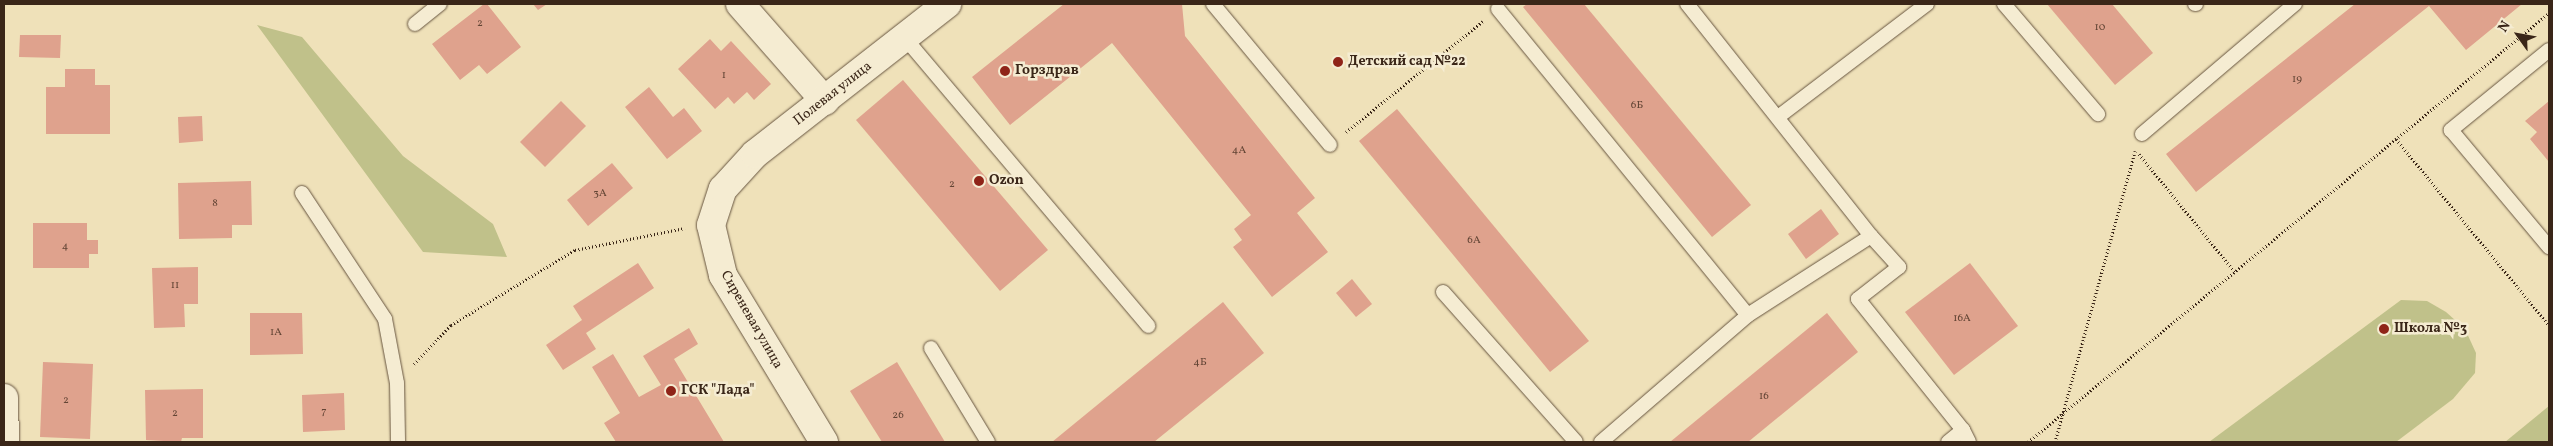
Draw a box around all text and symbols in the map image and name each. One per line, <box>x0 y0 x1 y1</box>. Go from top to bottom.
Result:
north arrow <box>2493 10 2543 60</box>
house number: 2 <box>477 17 483 31</box>
text: N <box>2494 17 2516 36</box>
house number: 10 <box>2095 21 2105 35</box>
place label: Детский сад №22 <box>1348 54 1466 70</box>
marker: Детский сад №22 <box>1332 56 1344 68</box>
street label: Полевая улица <box>790 58 876 130</box>
place label: Горздрав <box>1015 63 1079 79</box>
marker: Горздрав <box>999 65 1011 77</box>
house number: 1 <box>722 69 726 83</box>
house number: 19 <box>2292 73 2302 87</box>
house number: 6Б <box>1631 99 1643 113</box>
house number: 4А <box>1232 144 1246 158</box>
place label: Ozon <box>989 173 1024 189</box>
marker: Ozon <box>973 175 985 187</box>
house number: 2 <box>949 178 955 192</box>
house number: 3А <box>593 187 607 201</box>
house number: 8 <box>212 197 218 211</box>
house number: 6А <box>1467 234 1481 248</box>
house number: 4 <box>62 240 68 254</box>
street label: Сиреневая улица <box>716 268 786 372</box>
house number: 11 <box>171 279 179 293</box>
house number: 16А <box>1953 312 1971 326</box>
place label: Школа №3 <box>2394 321 2467 337</box>
marker: Школа №3 <box>2378 323 2390 335</box>
house number: 1А <box>270 326 282 340</box>
house number: 4Б <box>1193 356 1207 370</box>
place label: ГСК "Лада" <box>681 383 754 399</box>
marker: ГСК "Лада" <box>665 385 677 397</box>
house number: 16 <box>1759 390 1769 404</box>
house number: 2 <box>63 394 69 408</box>
house number: 7 <box>321 405 327 419</box>
house number: 2 <box>172 407 178 421</box>
house number: 26 <box>892 409 904 423</box>

